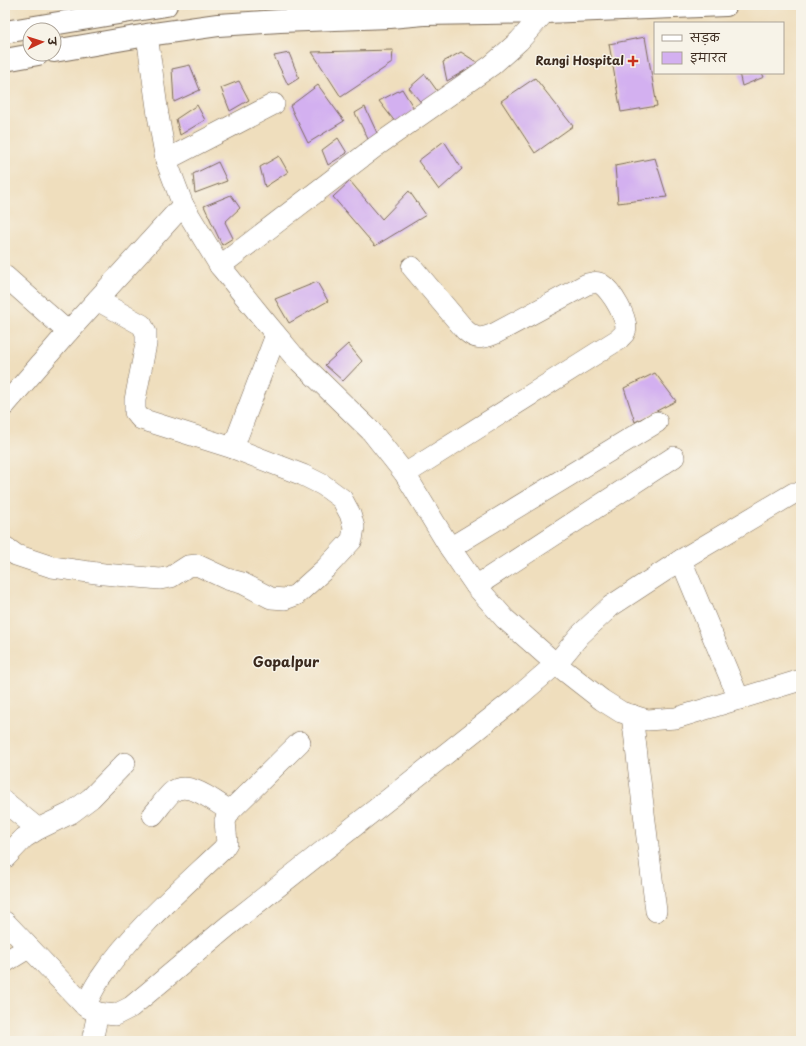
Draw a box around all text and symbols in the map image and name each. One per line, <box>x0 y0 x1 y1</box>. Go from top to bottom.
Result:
north arrow <box>22 22 62 62</box>
legend <box>654 22 784 74</box>
text: सड़क <box>689 28 721 46</box>
text: उ <box>44 36 61 47</box>
text: इमारत <box>690 48 728 66</box>
place label: Rangi Hospital <box>535 51 624 69</box>
marker: Rangi Hospital <box>627 55 639 67</box>
district label: Gopalpur <box>253 651 320 672</box>

